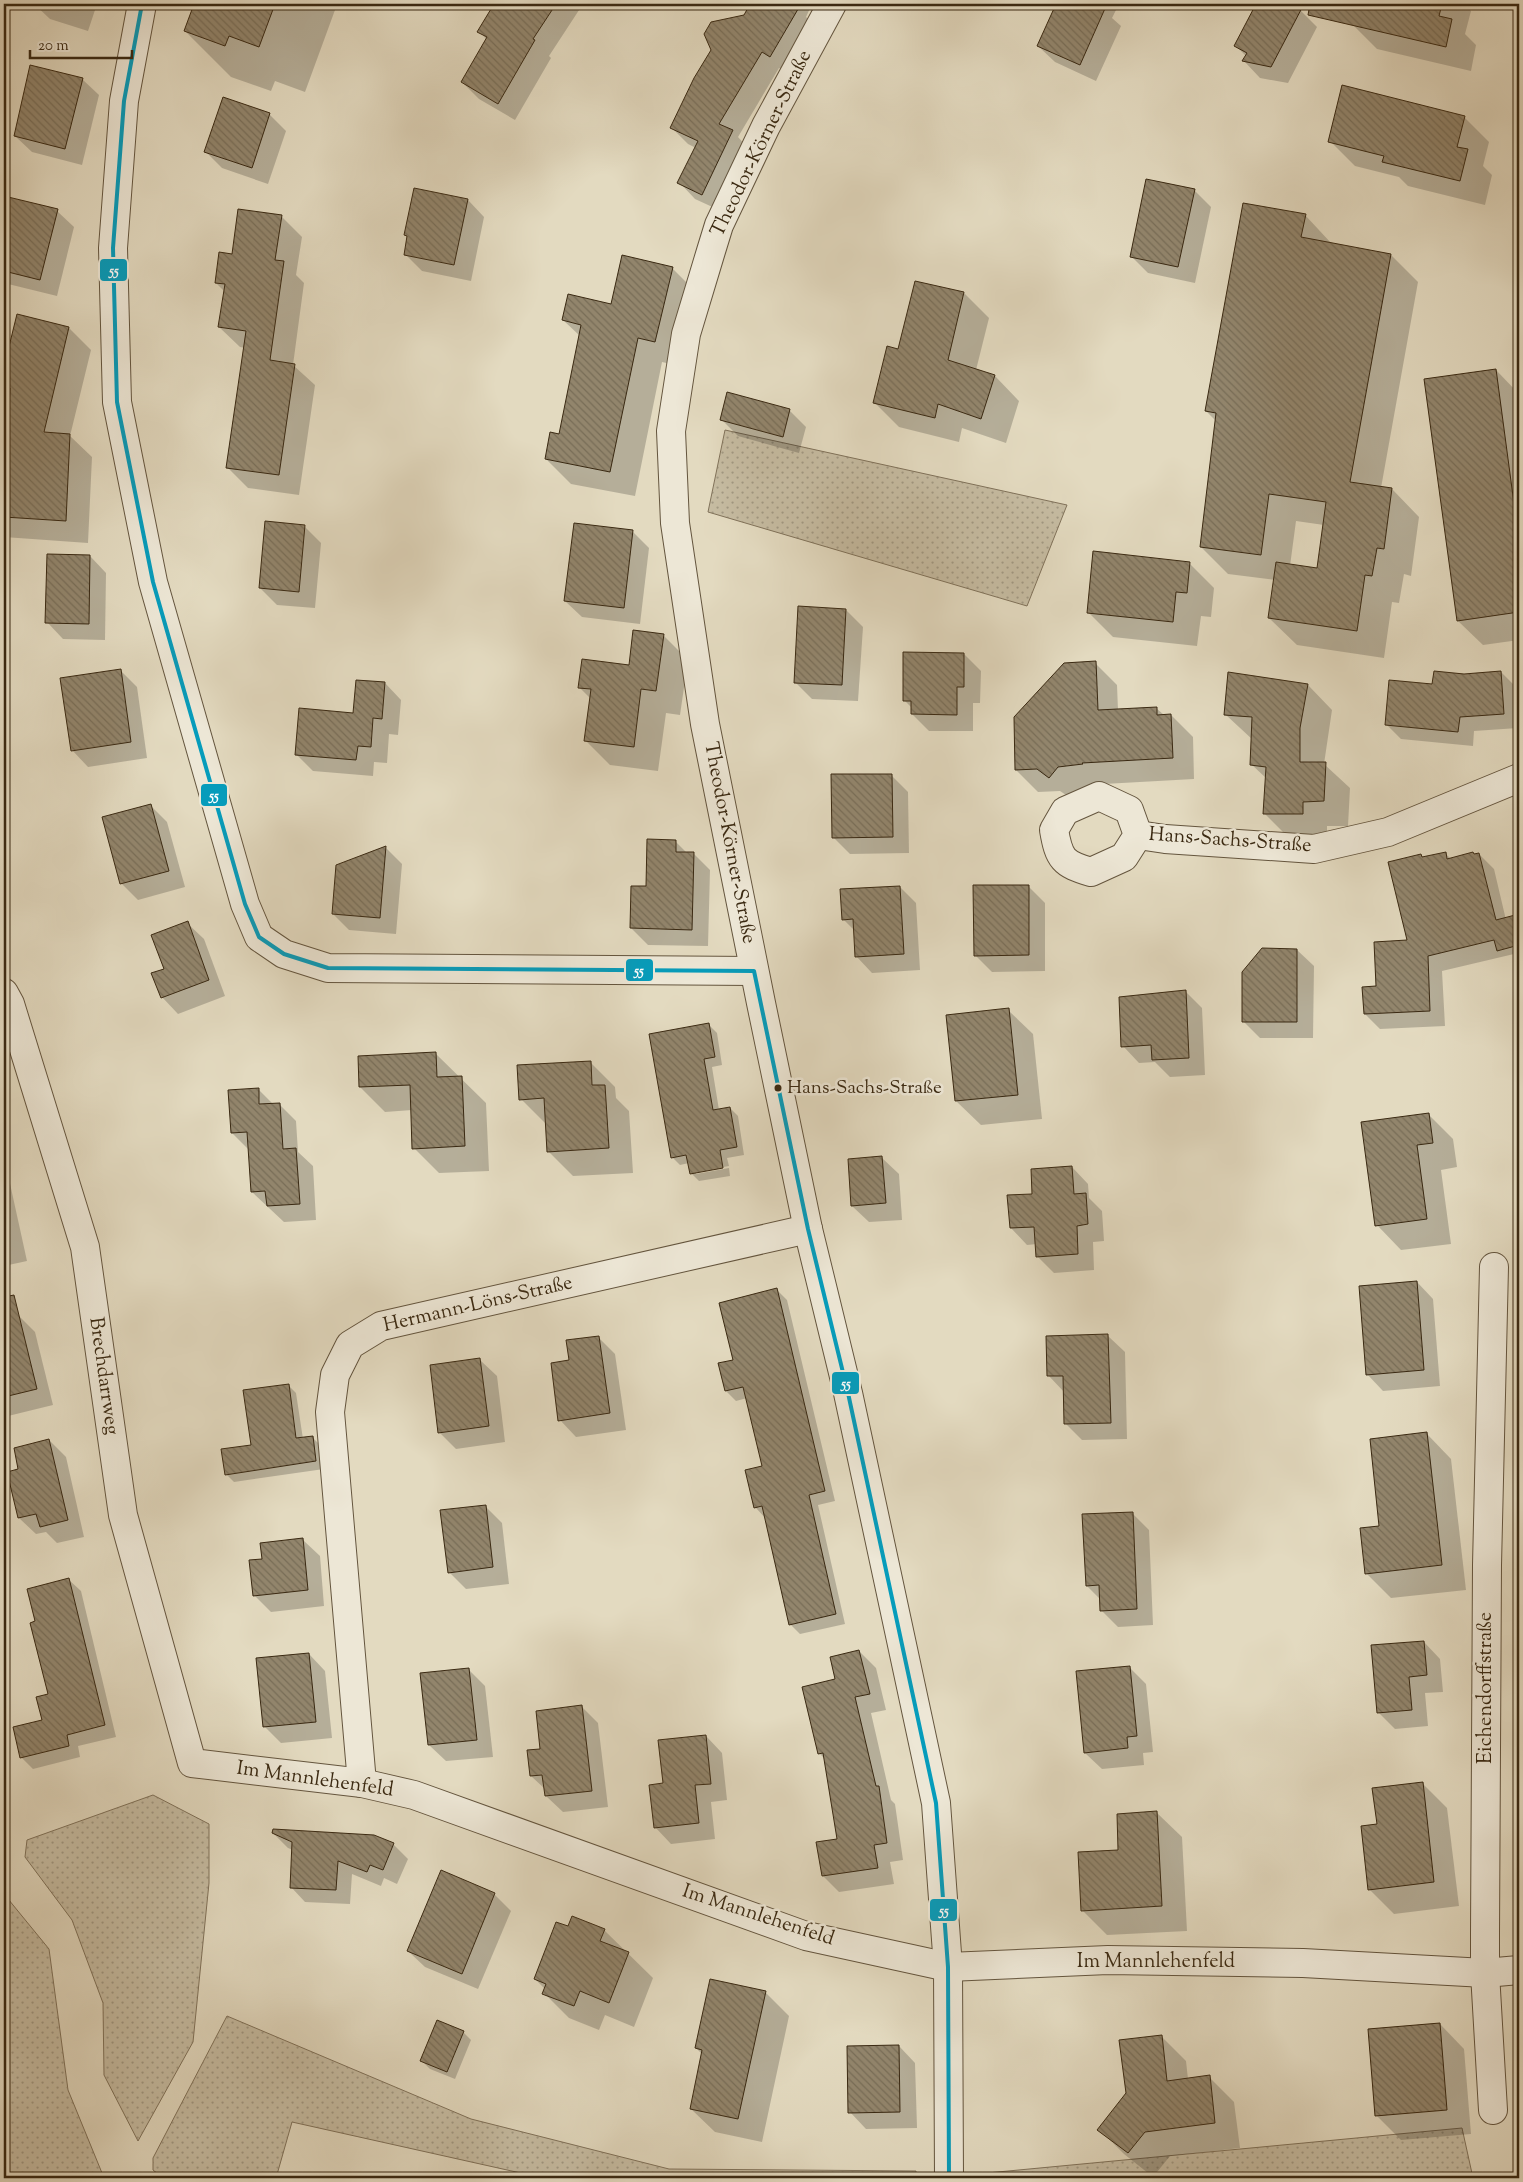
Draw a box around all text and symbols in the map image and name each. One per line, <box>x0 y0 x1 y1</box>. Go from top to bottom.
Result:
scale bar <box>30 28 132 60</box>
text: 20 m <box>38 36 69 57</box>
street label: Theodor-Körner-Straße <box>704 46 820 242</box>
line badge: 55 <box>99 258 128 282</box>
text: 55 <box>108 262 119 282</box>
street label: Theodor-Körner-Straße <box>695 740 763 946</box>
line badge: 55 <box>200 783 228 807</box>
text: 55 <box>208 787 219 807</box>
street label: Hans-Sachs-Straße <box>1148 821 1312 861</box>
line badge: 55 <box>625 958 654 982</box>
text: 55 <box>633 962 644 982</box>
place label: Hans-Sachs-Straße <box>787 1075 942 1102</box>
marker: Hans-Sachs-Straße <box>773 1083 783 1093</box>
street label: Hermann-Löns-Straße <box>380 1269 576 1341</box>
street label: Brechdarrweg <box>80 1315 126 1437</box>
line badge: 55 <box>831 1371 860 1395</box>
text: 55 <box>840 1375 851 1395</box>
street label: Eichendorffstraße <box>1472 1612 1501 1764</box>
street label: Im Mannlehenfeld <box>235 1755 395 1805</box>
street label: Im Mannlehenfeld <box>678 1878 838 1954</box>
line badge: 55 <box>929 1898 958 1922</box>
text: 55 <box>938 1902 949 1922</box>
street label: Im Mannlehenfeld <box>1077 1948 1235 1977</box>

